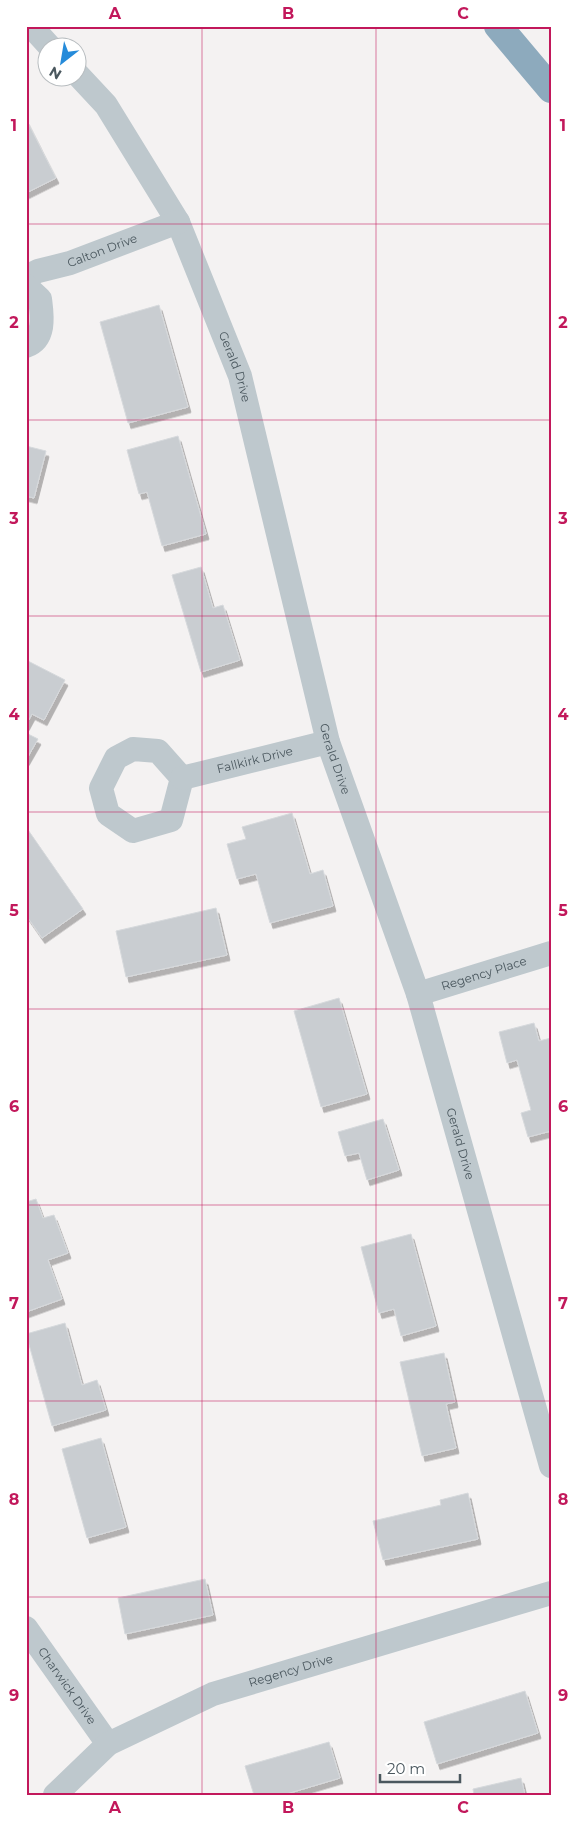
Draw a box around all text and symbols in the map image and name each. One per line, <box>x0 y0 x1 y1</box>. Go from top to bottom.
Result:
text: A <box>108 4 122 23</box>
text: B <box>282 4 294 23</box>
text: C <box>457 4 469 23</box>
north arrow <box>38 38 88 88</box>
text: N <box>46 63 65 84</box>
text: 1 <box>11 116 17 135</box>
text: 1 <box>560 116 566 135</box>
street label: Calton Drive <box>65 230 139 270</box>
text: 2 <box>9 313 19 332</box>
text: 2 <box>558 313 568 332</box>
street label: Gerald Drive <box>216 329 254 403</box>
text: 3 <box>8 509 19 528</box>
text: 3 <box>557 509 568 528</box>
text: 4 <box>8 705 20 724</box>
text: 4 <box>557 705 569 724</box>
street label: Gerald Drive <box>317 722 354 796</box>
street label: Fallkirk Drive <box>215 743 294 776</box>
text: 5 <box>9 901 19 920</box>
text: 5 <box>558 901 568 920</box>
street label: Regency Place <box>439 953 528 993</box>
text: 6 <box>9 1097 19 1116</box>
text: 6 <box>558 1097 568 1116</box>
street label: Gerald Drive <box>443 1106 478 1181</box>
text: 7 <box>9 1294 19 1313</box>
text: 7 <box>558 1294 568 1313</box>
text: 8 <box>9 1490 19 1509</box>
text: 8 <box>558 1490 568 1509</box>
street label: Charwick Drive <box>35 1644 100 1727</box>
street label: Regency Drive <box>247 1651 335 1690</box>
text: 9 <box>9 1686 19 1705</box>
text: 9 <box>558 1686 568 1705</box>
scale bar <box>380 1751 460 1783</box>
text: 20 m <box>387 1759 425 1778</box>
text: A <box>108 1798 122 1817</box>
text: B <box>282 1798 294 1817</box>
text: C <box>457 1798 469 1817</box>

